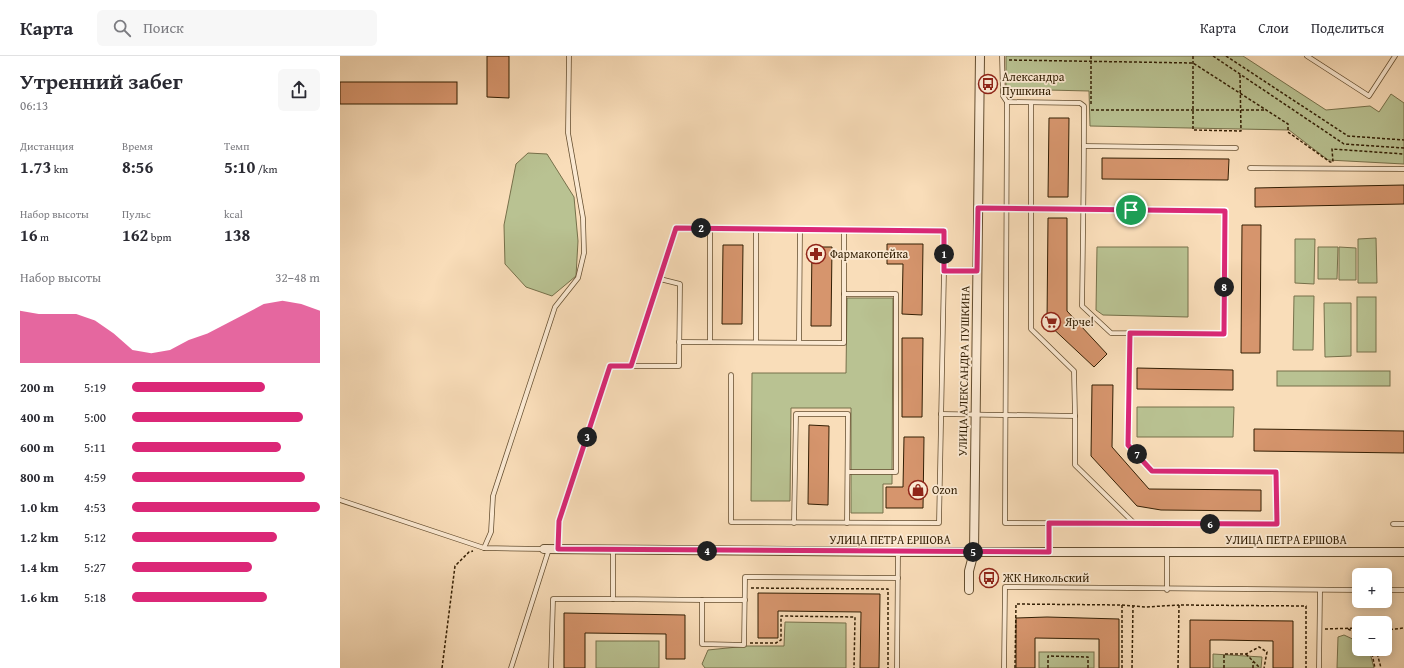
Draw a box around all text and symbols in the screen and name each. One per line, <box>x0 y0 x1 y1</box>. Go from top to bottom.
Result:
search box <box>97 10 377 46</box>
text: Карта <box>20 14 73 42</box>
icon: search <box>111 17 133 39</box>
text: Поиск <box>143 17 184 38</box>
text: Карта <box>1200 18 1236 38</box>
text: Слои <box>1258 18 1289 38</box>
text: Поделиться <box>1311 18 1384 38</box>
text: Утренний забег <box>20 65 183 97</box>
place label: Александра Пушкина <box>1002 68 1065 99</box>
button: share <box>278 69 320 111</box>
bus stop icon: Александра Пушкина <box>977 73 999 95</box>
text: 06:13 <box>20 96 48 115</box>
text: Дистанция <box>20 138 74 154</box>
text: Время <box>122 138 153 154</box>
text: Темп <box>224 138 249 154</box>
text: 1.73 <box>20 154 51 179</box>
text: 8:56 <box>122 154 153 179</box>
text: 5:10 <box>224 154 255 179</box>
text: km <box>51 161 68 177</box>
text: /km <box>255 161 277 177</box>
pin <box>1114 193 1148 227</box>
icon: arrive <box>1120 199 1142 221</box>
text: Набор высоты <box>20 206 89 222</box>
text: Пульс <box>122 206 151 222</box>
text: kcal <box>224 206 243 222</box>
pin: 2 <box>691 218 711 238</box>
text: 2 <box>698 220 704 236</box>
text: 16 <box>20 222 38 247</box>
text: 162 <box>122 222 148 247</box>
text: 138 <box>224 222 250 247</box>
text: m <box>38 229 49 245</box>
text: bpm <box>148 229 171 245</box>
pharmacy icon: Фармакопейка <box>805 243 827 265</box>
pin: 1 <box>934 244 954 264</box>
place label: Фармакопейка <box>830 245 908 262</box>
text: 1 <box>941 246 947 262</box>
text: Набор высоты <box>20 268 101 287</box>
text: 32–48 m <box>275 268 320 287</box>
pin: 8 <box>1214 277 1234 297</box>
text: 8 <box>1221 279 1227 295</box>
street label: УЛИЦА АЛЕКСАНДРА ПУШКИНА <box>954 285 974 456</box>
supermarket icon: Ярче! <box>1040 311 1062 333</box>
place label: Ярче! <box>1064 313 1094 330</box>
text: 200 m <box>20 378 54 397</box>
text: 5:19 <box>84 378 106 397</box>
text: 400 m <box>20 408 54 427</box>
text: 5:00 <box>84 408 106 427</box>
pin: 3 <box>577 427 597 447</box>
text: 3 <box>584 429 590 445</box>
text: 600 m <box>20 438 54 457</box>
text: 5:11 <box>84 438 106 457</box>
pin: 7 <box>1127 444 1147 464</box>
text: 7 <box>1134 446 1140 462</box>
text: 800 m <box>20 468 54 487</box>
text: 4:59 <box>84 468 106 487</box>
shop icon: Ozon <box>907 479 929 501</box>
place label: Ozon <box>932 481 958 498</box>
text: 1.0 km <box>20 498 59 517</box>
text: 4:53 <box>84 498 106 517</box>
pin: 6 <box>1200 514 1220 534</box>
text: 6 <box>1207 516 1213 532</box>
text: 1.2 km <box>20 528 59 547</box>
text: 5:12 <box>84 528 106 547</box>
street label: УЛИЦА ПЕТРА ЕРШОВА <box>829 531 951 548</box>
street label: УЛИЦА ПЕТРА ЕРШОВА <box>1225 531 1347 548</box>
pin: 4 <box>697 541 717 561</box>
pin: 5 <box>963 542 983 562</box>
text: 4 <box>704 543 710 559</box>
text: 5 <box>970 544 976 560</box>
text: 1.4 km <box>20 558 59 577</box>
text: 5:27 <box>84 558 106 577</box>
bus stop icon: ЖК Никольский <box>978 567 1000 589</box>
map controls <box>1352 568 1392 656</box>
button: + <box>1352 568 1392 608</box>
place label: ЖК Никольский <box>1002 569 1089 586</box>
text: 1.6 km <box>20 588 59 607</box>
text: 5:18 <box>84 588 106 607</box>
button: − <box>1352 616 1392 656</box>

